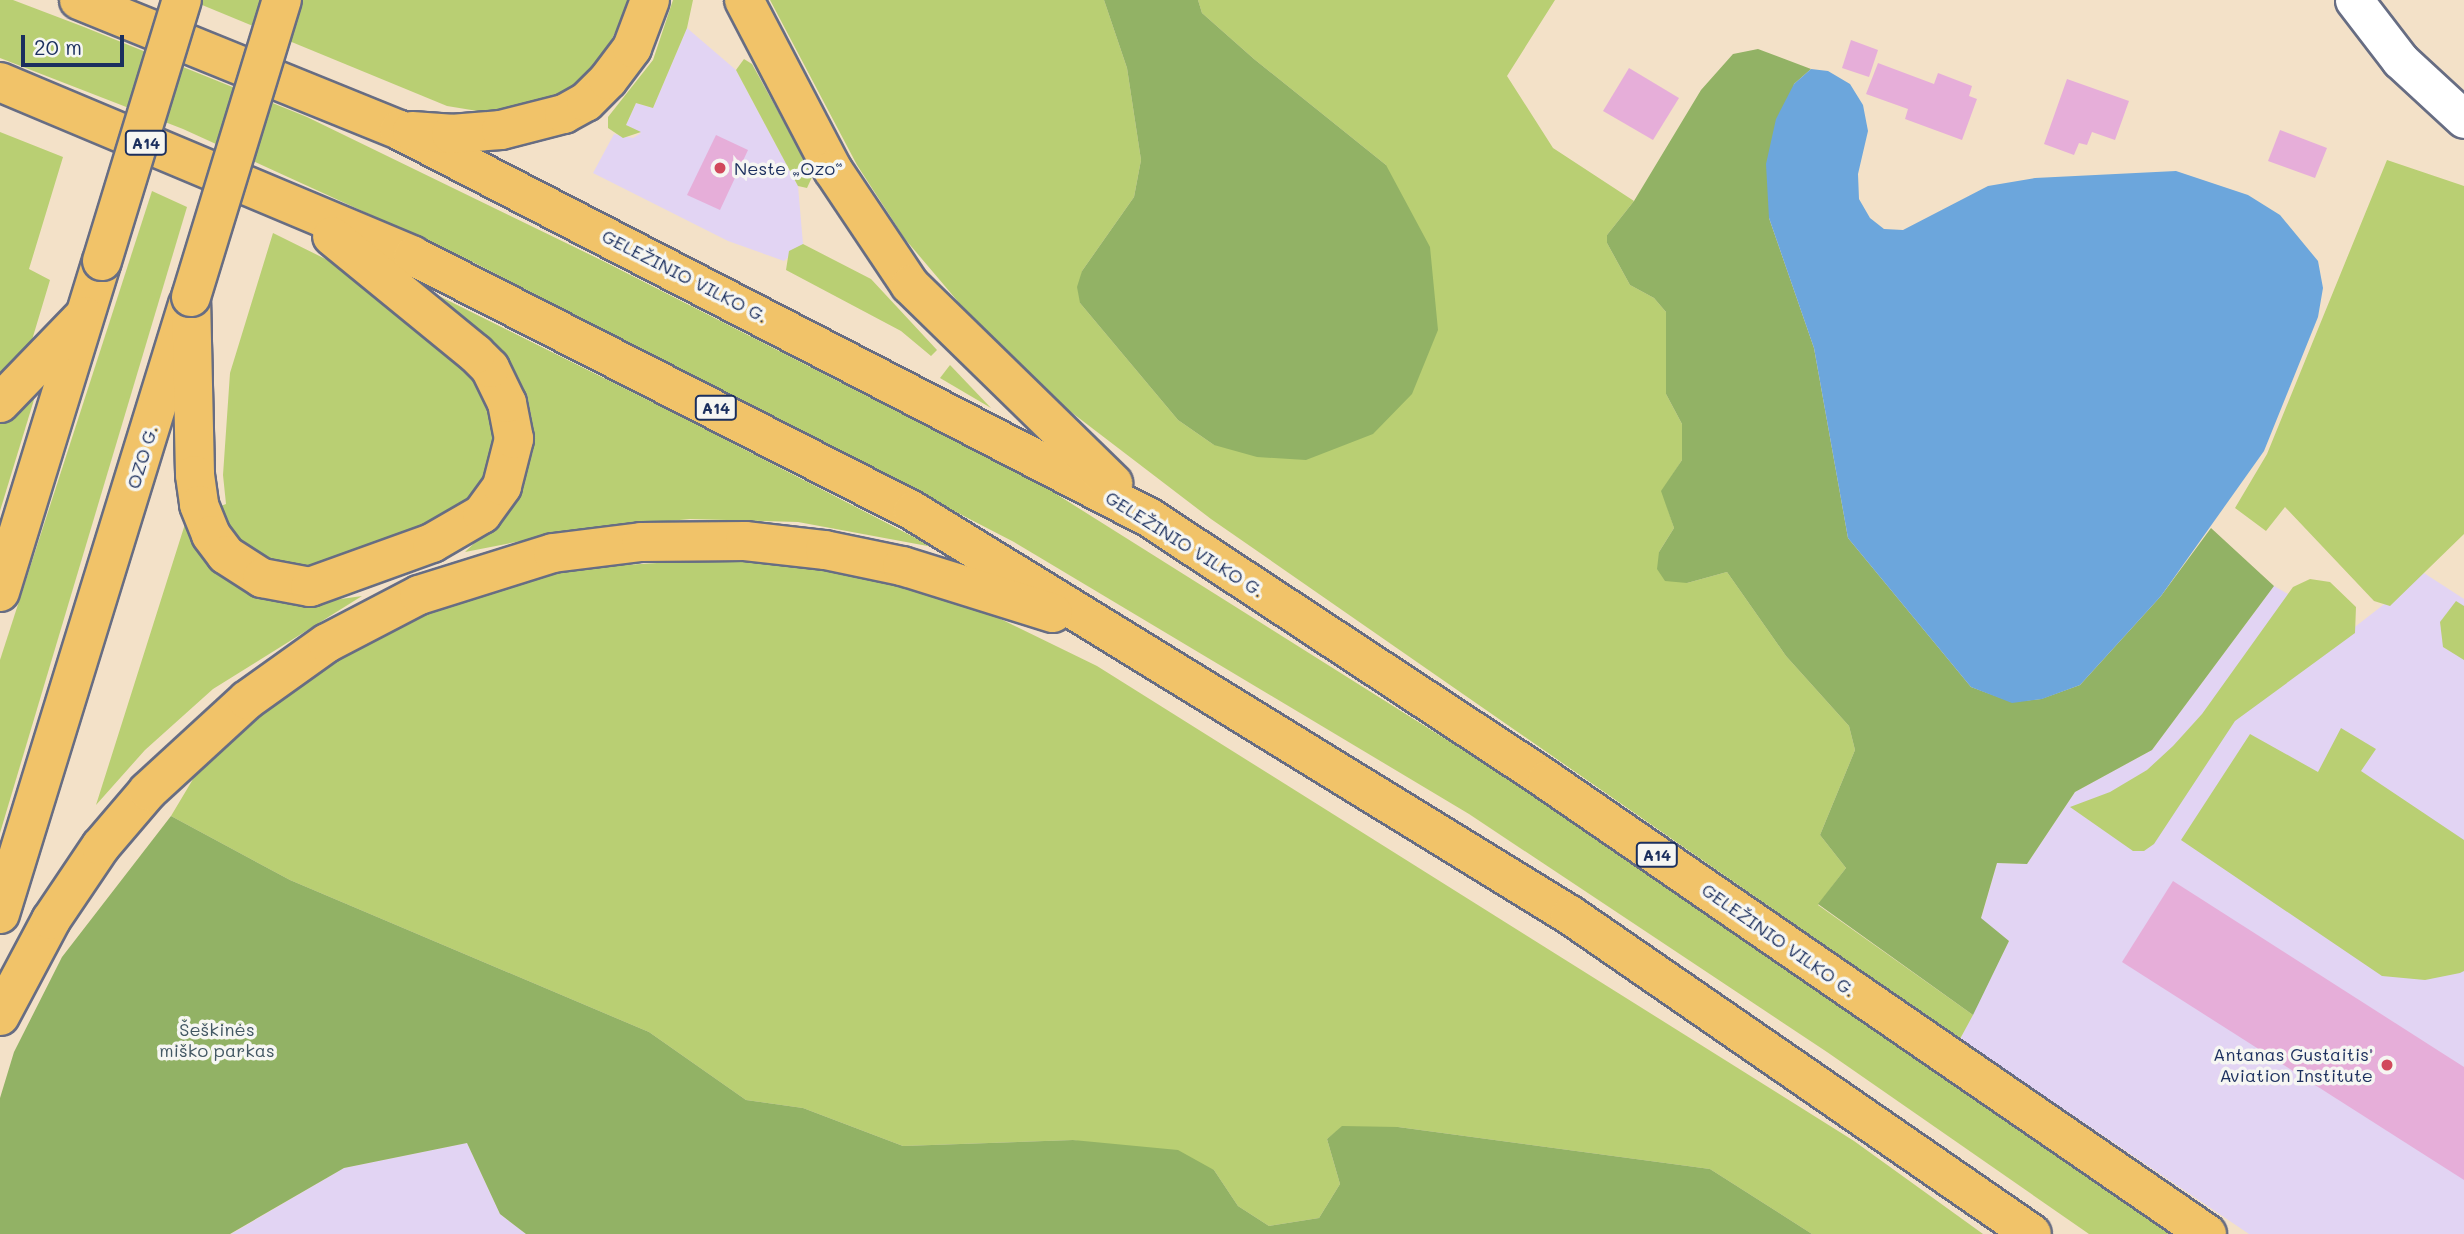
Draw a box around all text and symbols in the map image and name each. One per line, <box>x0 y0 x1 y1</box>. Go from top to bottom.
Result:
scale bar <box>24 21 128 65</box>
text: 20 m <box>34 33 82 60</box>
road number: A14 <box>123 130 169 155</box>
place label: Neste „Ozo“ <box>734 157 843 179</box>
marker: Neste „Ozo“ <box>712 160 728 176</box>
street label: GELEŽINIO VILKO G. <box>599 225 771 327</box>
road number: A14 <box>693 396 739 420</box>
street label: OZO G. <box>122 423 162 491</box>
street label: GELEŽINIO VILKO G. <box>1102 486 1268 602</box>
road number: A14 <box>1634 842 1680 868</box>
street label: GELEŽINIO VILKO G. <box>1698 879 1860 1001</box>
park label: Šeškinės miško parkas <box>159 1019 275 1062</box>
place label: Antanas Gustaitis' Aviation Institute <box>2213 1044 2373 1086</box>
marker: Antanas Gustaitis' Aviation Institute <box>2379 1057 2395 1073</box>

